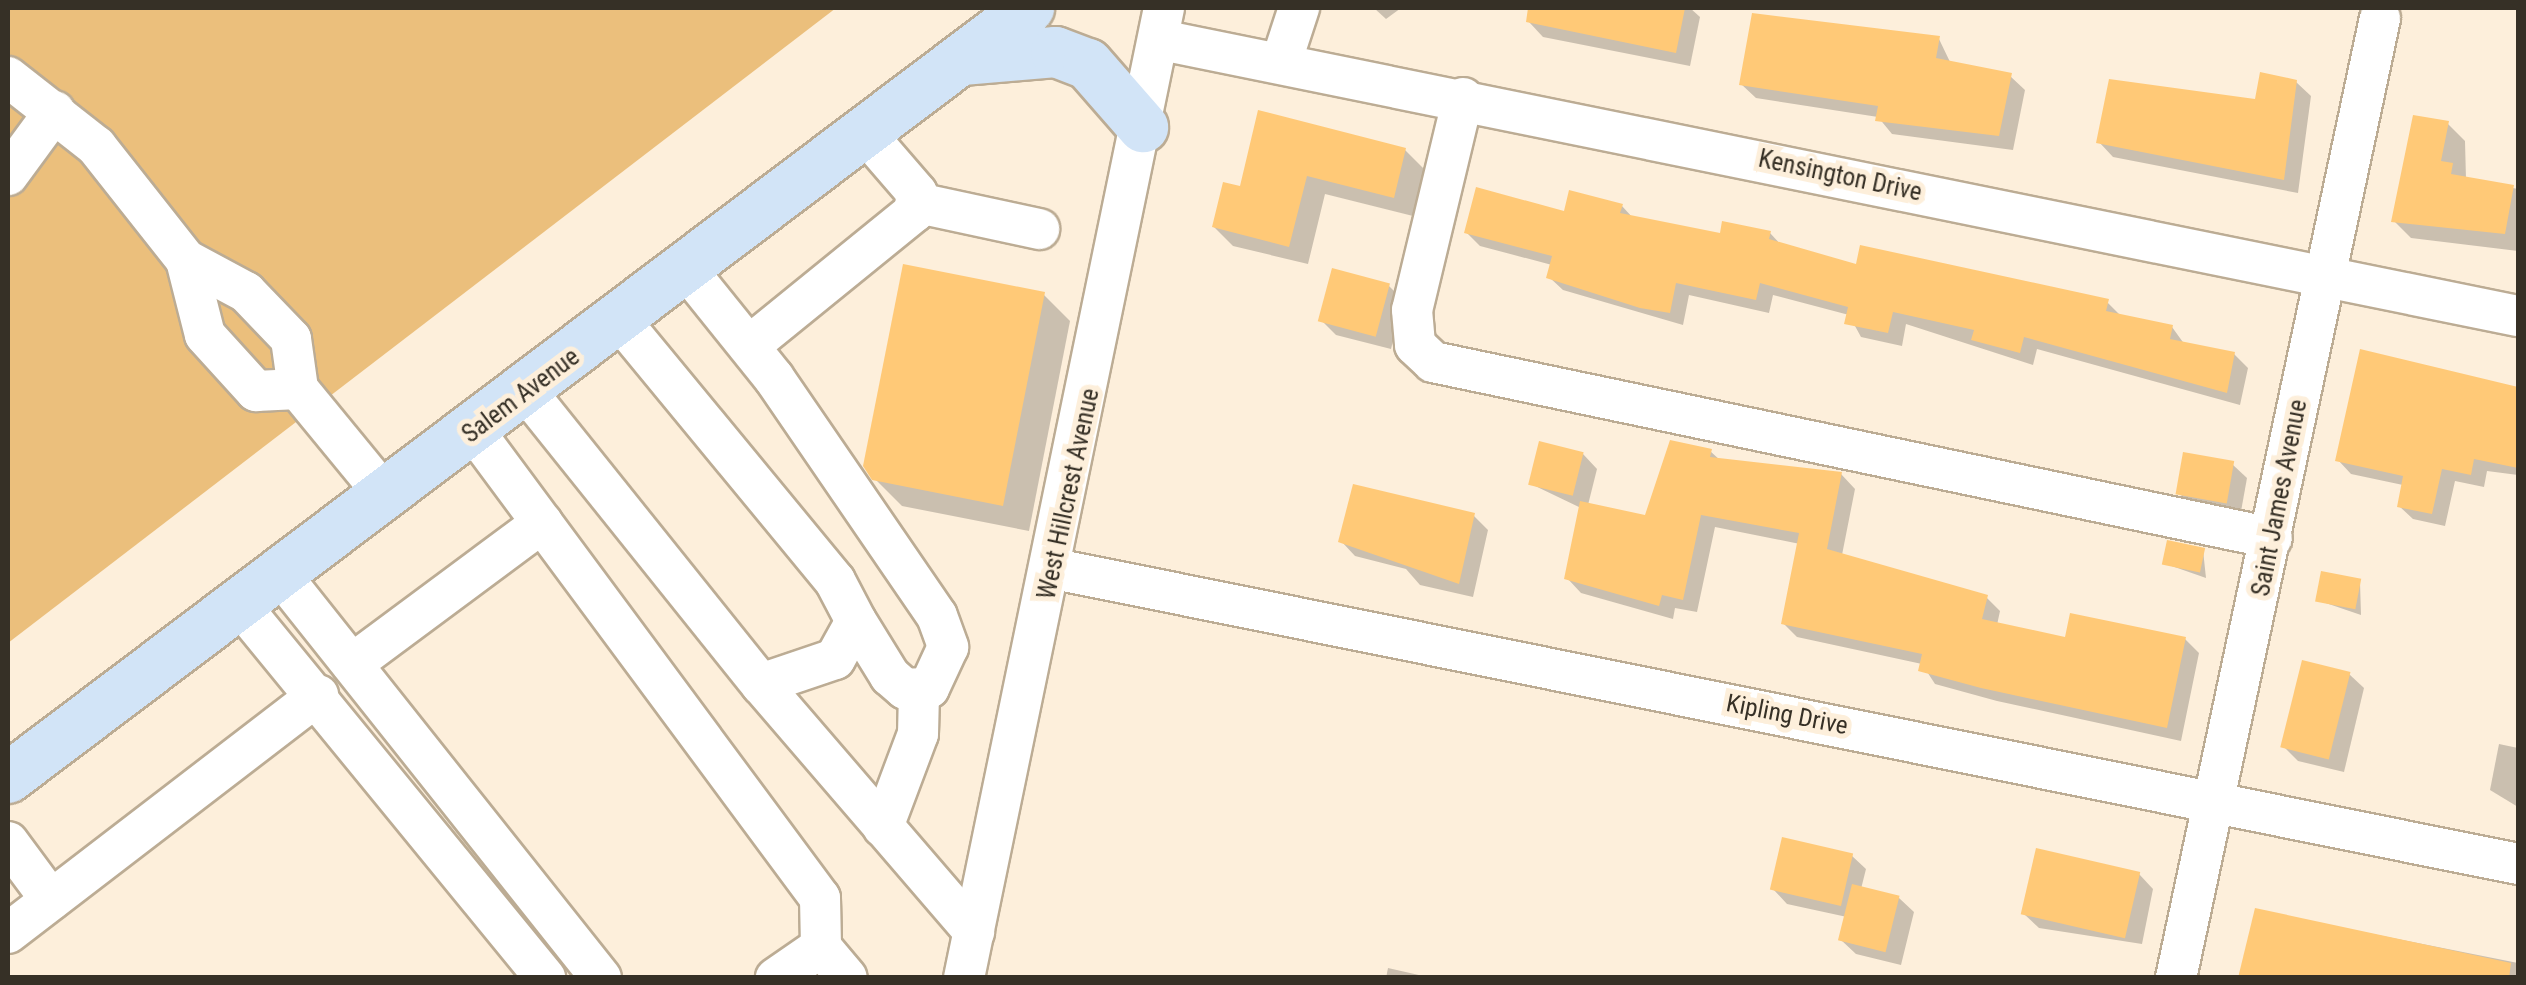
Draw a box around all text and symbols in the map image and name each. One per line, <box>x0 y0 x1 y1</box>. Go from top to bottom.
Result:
street label: Kensington Drive <box>1756 144 1924 208</box>
street label: Salem Avenue <box>456 342 586 450</box>
street label: West Hillcrest Avenue <box>1032 386 1106 602</box>
street label: Saint James Avenue <box>2246 397 2314 599</box>
street label: Kipling Drive <box>1724 689 1850 741</box>

